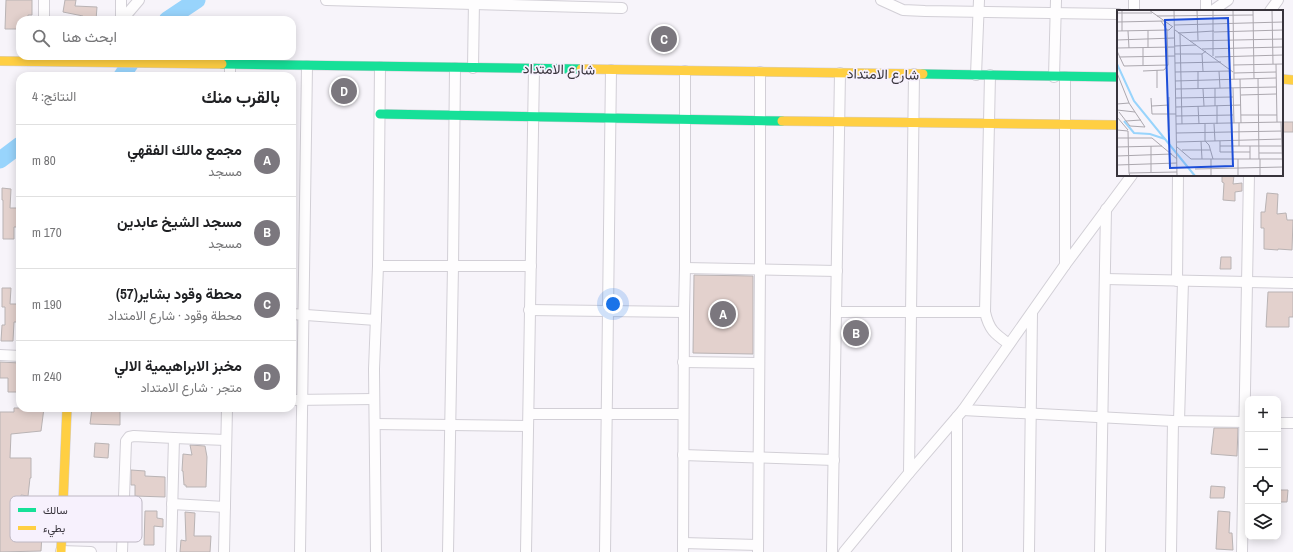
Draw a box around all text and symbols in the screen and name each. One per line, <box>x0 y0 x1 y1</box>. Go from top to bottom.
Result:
inset map <box>1117 10 1283 176</box>
search box <box>16 16 296 60</box>
pin: C <box>651 24 677 54</box>
text: ابحث هنا <box>62 26 117 47</box>
icon: search <box>30 27 52 49</box>
street label: شارع الامتداد <box>523 59 595 81</box>
street label: شارع الامتداد <box>847 64 919 86</box>
pin: D <box>331 76 357 106</box>
text: بالقرب منك <box>201 85 280 108</box>
text: النتائج: 4 <box>32 88 76 105</box>
text: مجمع مالك الفقهي <box>127 139 242 160</box>
text: 80 m <box>32 152 56 169</box>
text: A <box>263 152 271 169</box>
text: مسجد <box>208 163 242 180</box>
text: مسجد الشيخ عابدين <box>117 211 242 232</box>
text: 170 m <box>32 224 62 241</box>
text: B <box>263 224 271 241</box>
text: مسجد <box>208 235 242 252</box>
text: محطة وقود بشاير(57) <box>116 283 242 304</box>
your location <box>603 294 623 314</box>
text: 190 m <box>32 296 62 313</box>
text: C <box>263 296 271 313</box>
pin: A <box>710 299 736 329</box>
text: محطة وقود · شارع الامتداد <box>108 307 242 324</box>
pin: B <box>843 318 869 348</box>
text: مخبز الابراهيمية الالي <box>114 355 242 376</box>
text: 240 m <box>32 368 62 385</box>
text: D <box>263 368 271 385</box>
text: متجر · شارع الامتداد <box>140 379 242 396</box>
map controls <box>1245 396 1281 540</box>
button: + <box>1245 396 1281 432</box>
button: − <box>1245 432 1281 468</box>
button: locate <box>1245 468 1281 504</box>
legend <box>10 496 142 542</box>
text: سالك <box>43 503 68 517</box>
button: layers <box>1245 504 1281 540</box>
text: بطيء <box>43 521 65 538</box>

